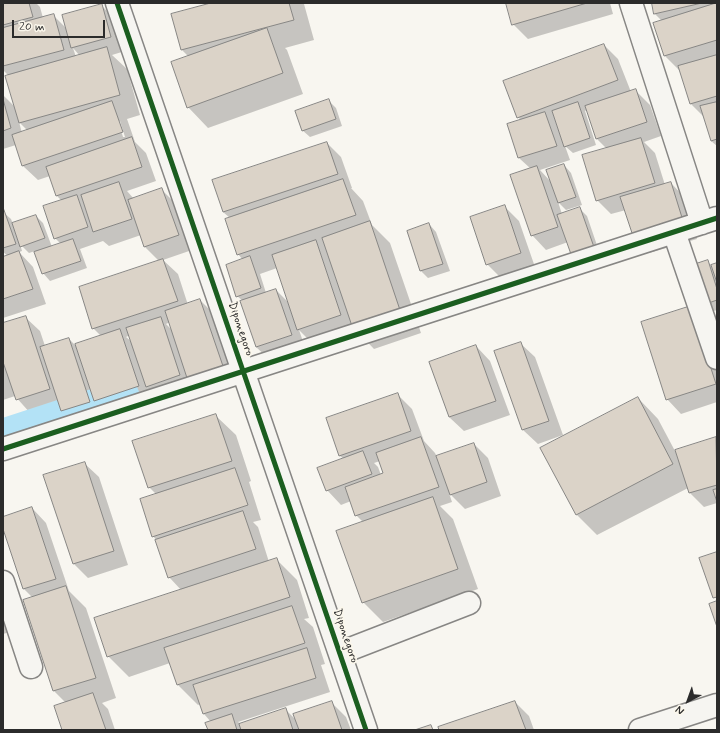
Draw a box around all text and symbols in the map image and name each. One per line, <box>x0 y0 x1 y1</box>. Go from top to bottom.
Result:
scale bar <box>14 12 107 38</box>
text: 20 m <box>19 19 45 35</box>
street label: Diponegoro <box>224 300 256 358</box>
street label: Diponegoro <box>329 607 361 665</box>
north arrow <box>668 681 708 721</box>
text: N <box>673 702 687 718</box>

